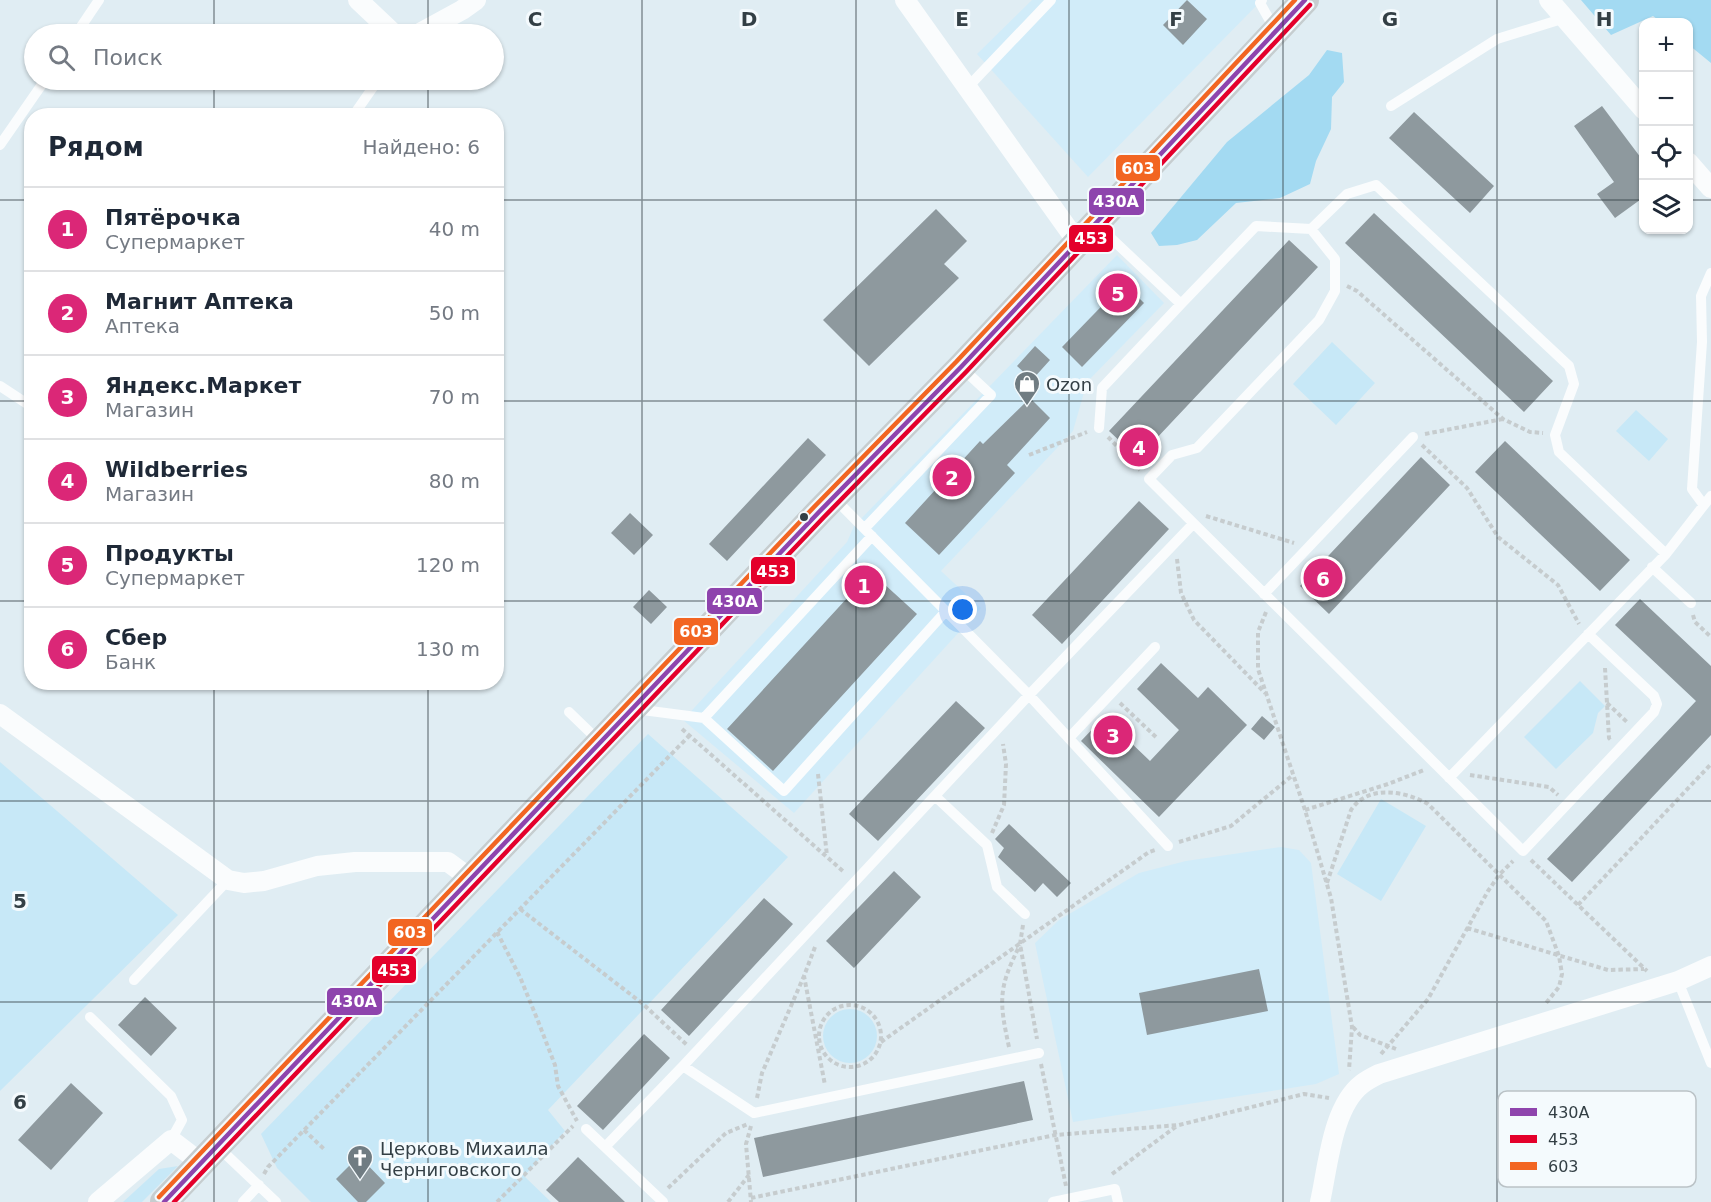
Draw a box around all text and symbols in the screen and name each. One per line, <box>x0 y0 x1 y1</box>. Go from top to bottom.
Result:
text: C <box>528 7 542 31</box>
text: D <box>741 7 757 31</box>
text: E <box>955 7 969 31</box>
text: F <box>1169 7 1183 31</box>
text: G <box>1382 7 1398 31</box>
text: H <box>1596 7 1612 31</box>
map controls <box>1639 18 1693 234</box>
button: + <box>1639 18 1693 72</box>
search box <box>24 24 504 90</box>
icon: search <box>45 41 78 74</box>
text: Поиск <box>93 45 163 70</box>
button: − <box>1639 72 1693 126</box>
button: locate <box>1639 126 1693 180</box>
text: Рядом <box>48 132 144 162</box>
text: Найдено: 6 <box>362 135 480 159</box>
line badge: 603 <box>1115 154 1161 182</box>
text: 603 <box>1121 159 1155 178</box>
button: layers <box>1639 180 1693 234</box>
line badge: 430А <box>1088 187 1145 216</box>
text: 430А <box>1093 192 1140 211</box>
text: Пятёрочка <box>105 205 241 230</box>
text: 1 <box>61 217 74 241</box>
text: 40 m <box>429 217 480 241</box>
line badge: 453 <box>1068 224 1114 253</box>
text: 453 <box>1074 229 1108 248</box>
text: Супермаркет <box>105 230 245 254</box>
pin: 5 <box>1098 270 1138 316</box>
text: Магнит Аптека <box>105 289 294 314</box>
text: 2 <box>61 301 74 325</box>
text: 50 m <box>429 301 480 325</box>
text: Аптека <box>105 314 180 338</box>
shop icon: Ozon <box>1012 369 1042 407</box>
text: Яндекс.Маркет <box>105 373 301 398</box>
place label: Ozon <box>1046 374 1092 395</box>
text: 3 <box>61 385 74 409</box>
text: 70 m <box>429 385 480 409</box>
text: Магазин <box>105 398 194 422</box>
pin: 4 <box>1120 424 1158 470</box>
pin: 2 <box>932 454 972 500</box>
text: Wildberries <box>105 457 248 482</box>
text: 4 <box>61 469 74 493</box>
text: 80 m <box>429 469 480 493</box>
text: Магазин <box>105 482 194 506</box>
unlabelled marker <box>798 511 810 523</box>
text: Продукты <box>105 541 234 566</box>
text: 5 <box>61 553 74 577</box>
text: 120 m <box>416 553 480 577</box>
line badge: 453 <box>750 556 796 585</box>
pin: 6 <box>1304 556 1342 600</box>
text: 453 <box>756 562 790 581</box>
pin: 1 <box>844 562 884 608</box>
text: Супермаркет <box>105 566 245 590</box>
line badge: 430А <box>706 587 763 615</box>
text: 430А <box>712 592 759 611</box>
your location <box>948 595 977 624</box>
line badge: 603 <box>673 617 719 646</box>
text: 603 <box>679 622 713 641</box>
text: Сбер <box>105 625 167 650</box>
text: 6 <box>61 637 74 661</box>
text: 130 m <box>416 637 480 661</box>
text: Банк <box>105 650 156 674</box>
pin: 3 <box>1094 712 1132 758</box>
text: 5 <box>13 889 27 913</box>
line badge: 603 <box>387 918 433 947</box>
text: 603 <box>393 923 427 942</box>
line badge: 453 <box>371 955 417 984</box>
text: 453 <box>377 961 411 980</box>
line badge: 430А <box>326 987 383 1016</box>
text: 430А <box>331 992 378 1011</box>
text: 6 <box>13 1090 27 1114</box>
legend <box>1498 1091 1696 1187</box>
text: 430А <box>1548 1103 1590 1122</box>
text: 453 <box>1548 1130 1579 1149</box>
place label: Церковь Михаила Черниговского <box>380 1138 548 1180</box>
church icon: Церковь Михаила Черниговского <box>345 1143 375 1181</box>
text: 603 <box>1548 1157 1579 1176</box>

